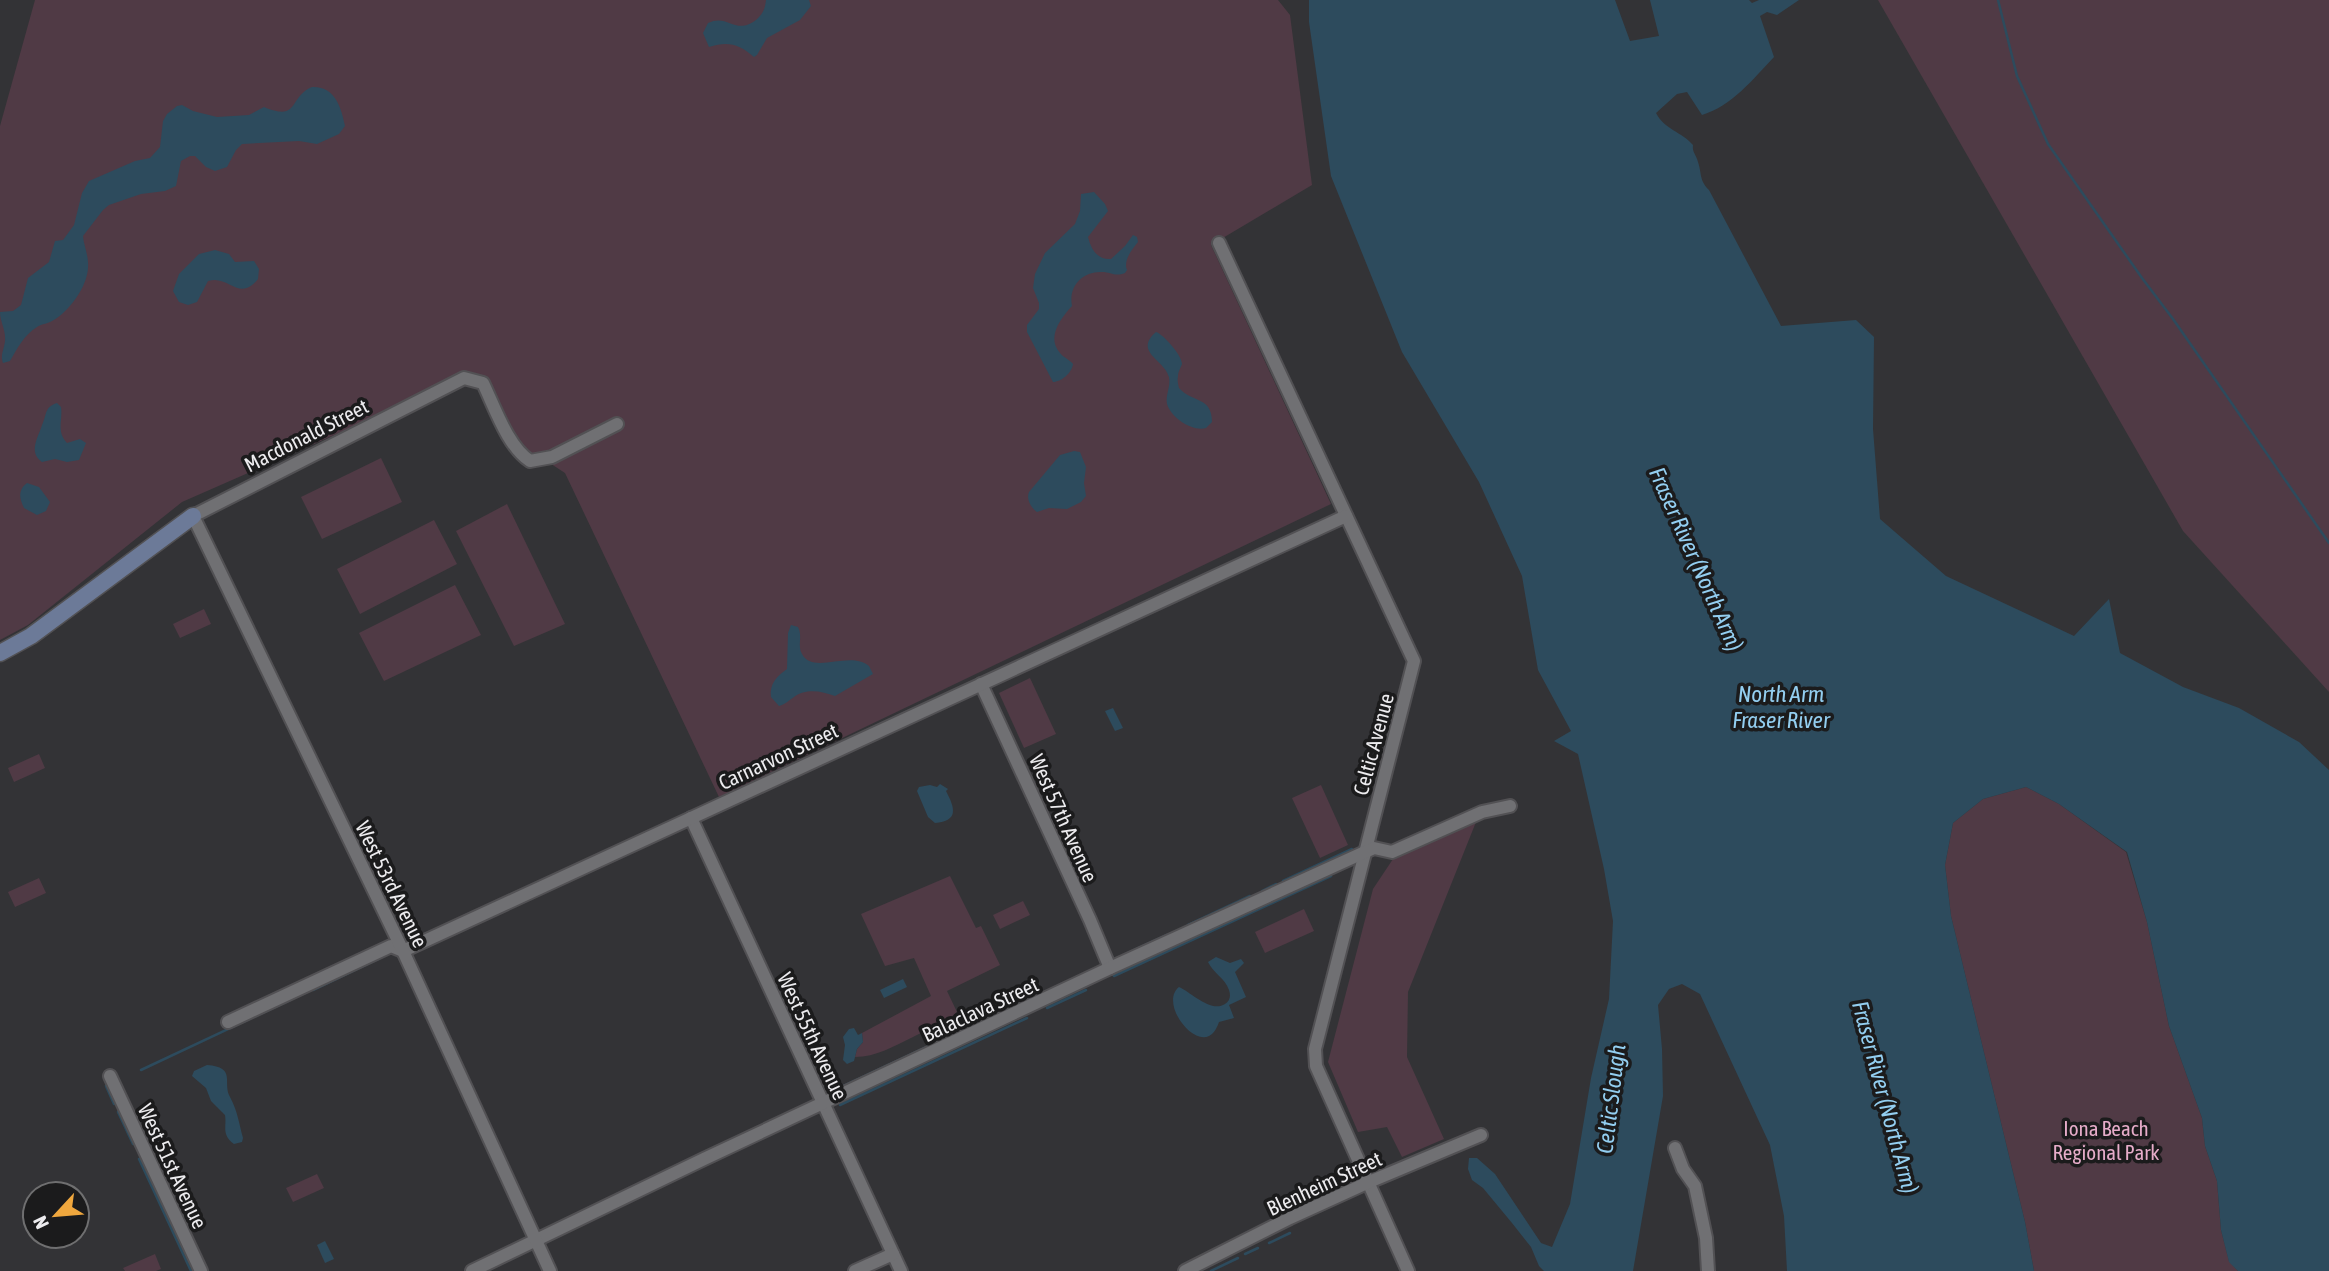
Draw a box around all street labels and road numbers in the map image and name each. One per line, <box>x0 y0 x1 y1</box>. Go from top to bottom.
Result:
street label: Macdonald Street <box>240 394 372 476</box>
street label: Celtic Avenue <box>1348 691 1398 797</box>
street label: Carnarvon Street <box>714 718 842 794</box>
street label: West 57th Avenue <box>1025 750 1103 886</box>
street label: West 53rd Avenue <box>351 817 433 951</box>
street label: West 55th Avenue <box>773 969 853 1103</box>
street label: Balaclava Street <box>918 972 1042 1046</box>
street label: West 51st Avenue <box>134 1100 212 1232</box>
street label: Blenheim Street <box>1263 1146 1385 1220</box>

